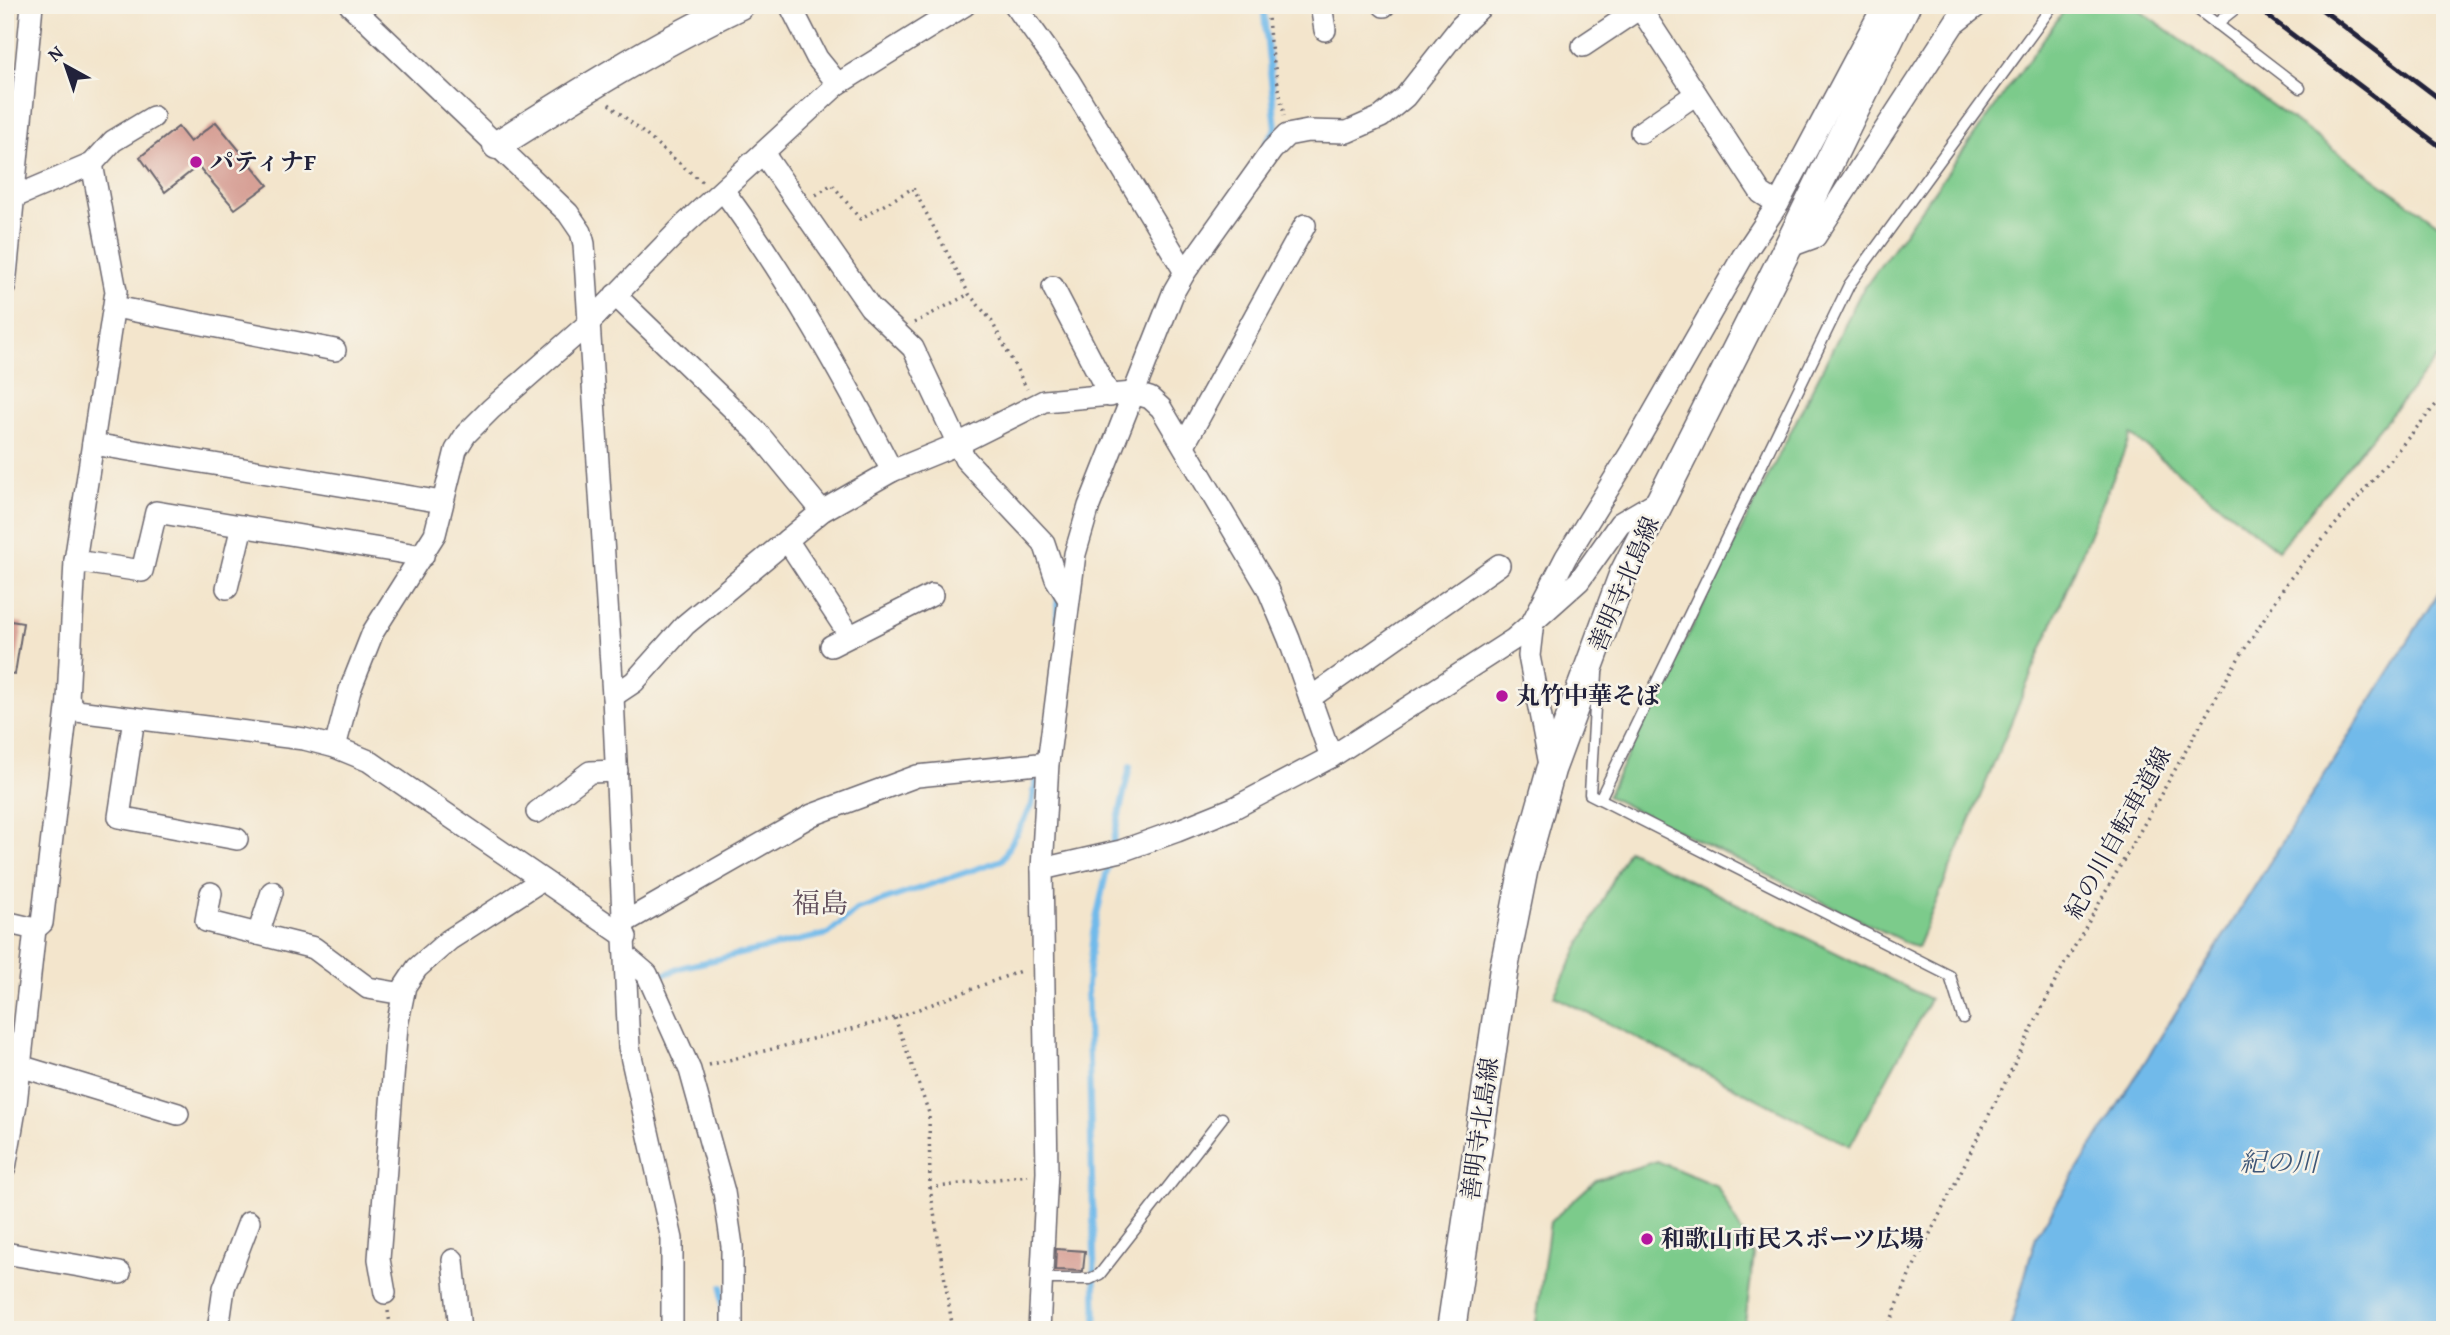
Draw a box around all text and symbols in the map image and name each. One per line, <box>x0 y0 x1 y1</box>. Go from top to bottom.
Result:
north arrow <box>32 32 102 102</box>
text: N <box>41 38 69 68</box>
place label: パティナF <box>210 144 317 179</box>
marker: パティナF <box>188 154 204 170</box>
street label: 善明寺北島線 <box>1579 511 1668 657</box>
place label: 丸竹中華そば <box>1516 678 1660 713</box>
marker: 丸竹中華そば <box>1494 688 1510 704</box>
street label: 紀の川自転車道線 <box>2056 740 2179 925</box>
district label: 福島 <box>792 882 848 923</box>
street label: 善明寺北島線 <box>1452 1055 1507 1203</box>
water label: 紀の川 <box>2240 1142 2321 1181</box>
place label: 和歌山市民スポーツ広場 <box>1661 1221 1924 1256</box>
marker: 和歌山市民スポーツ広場 <box>1639 1231 1655 1247</box>

